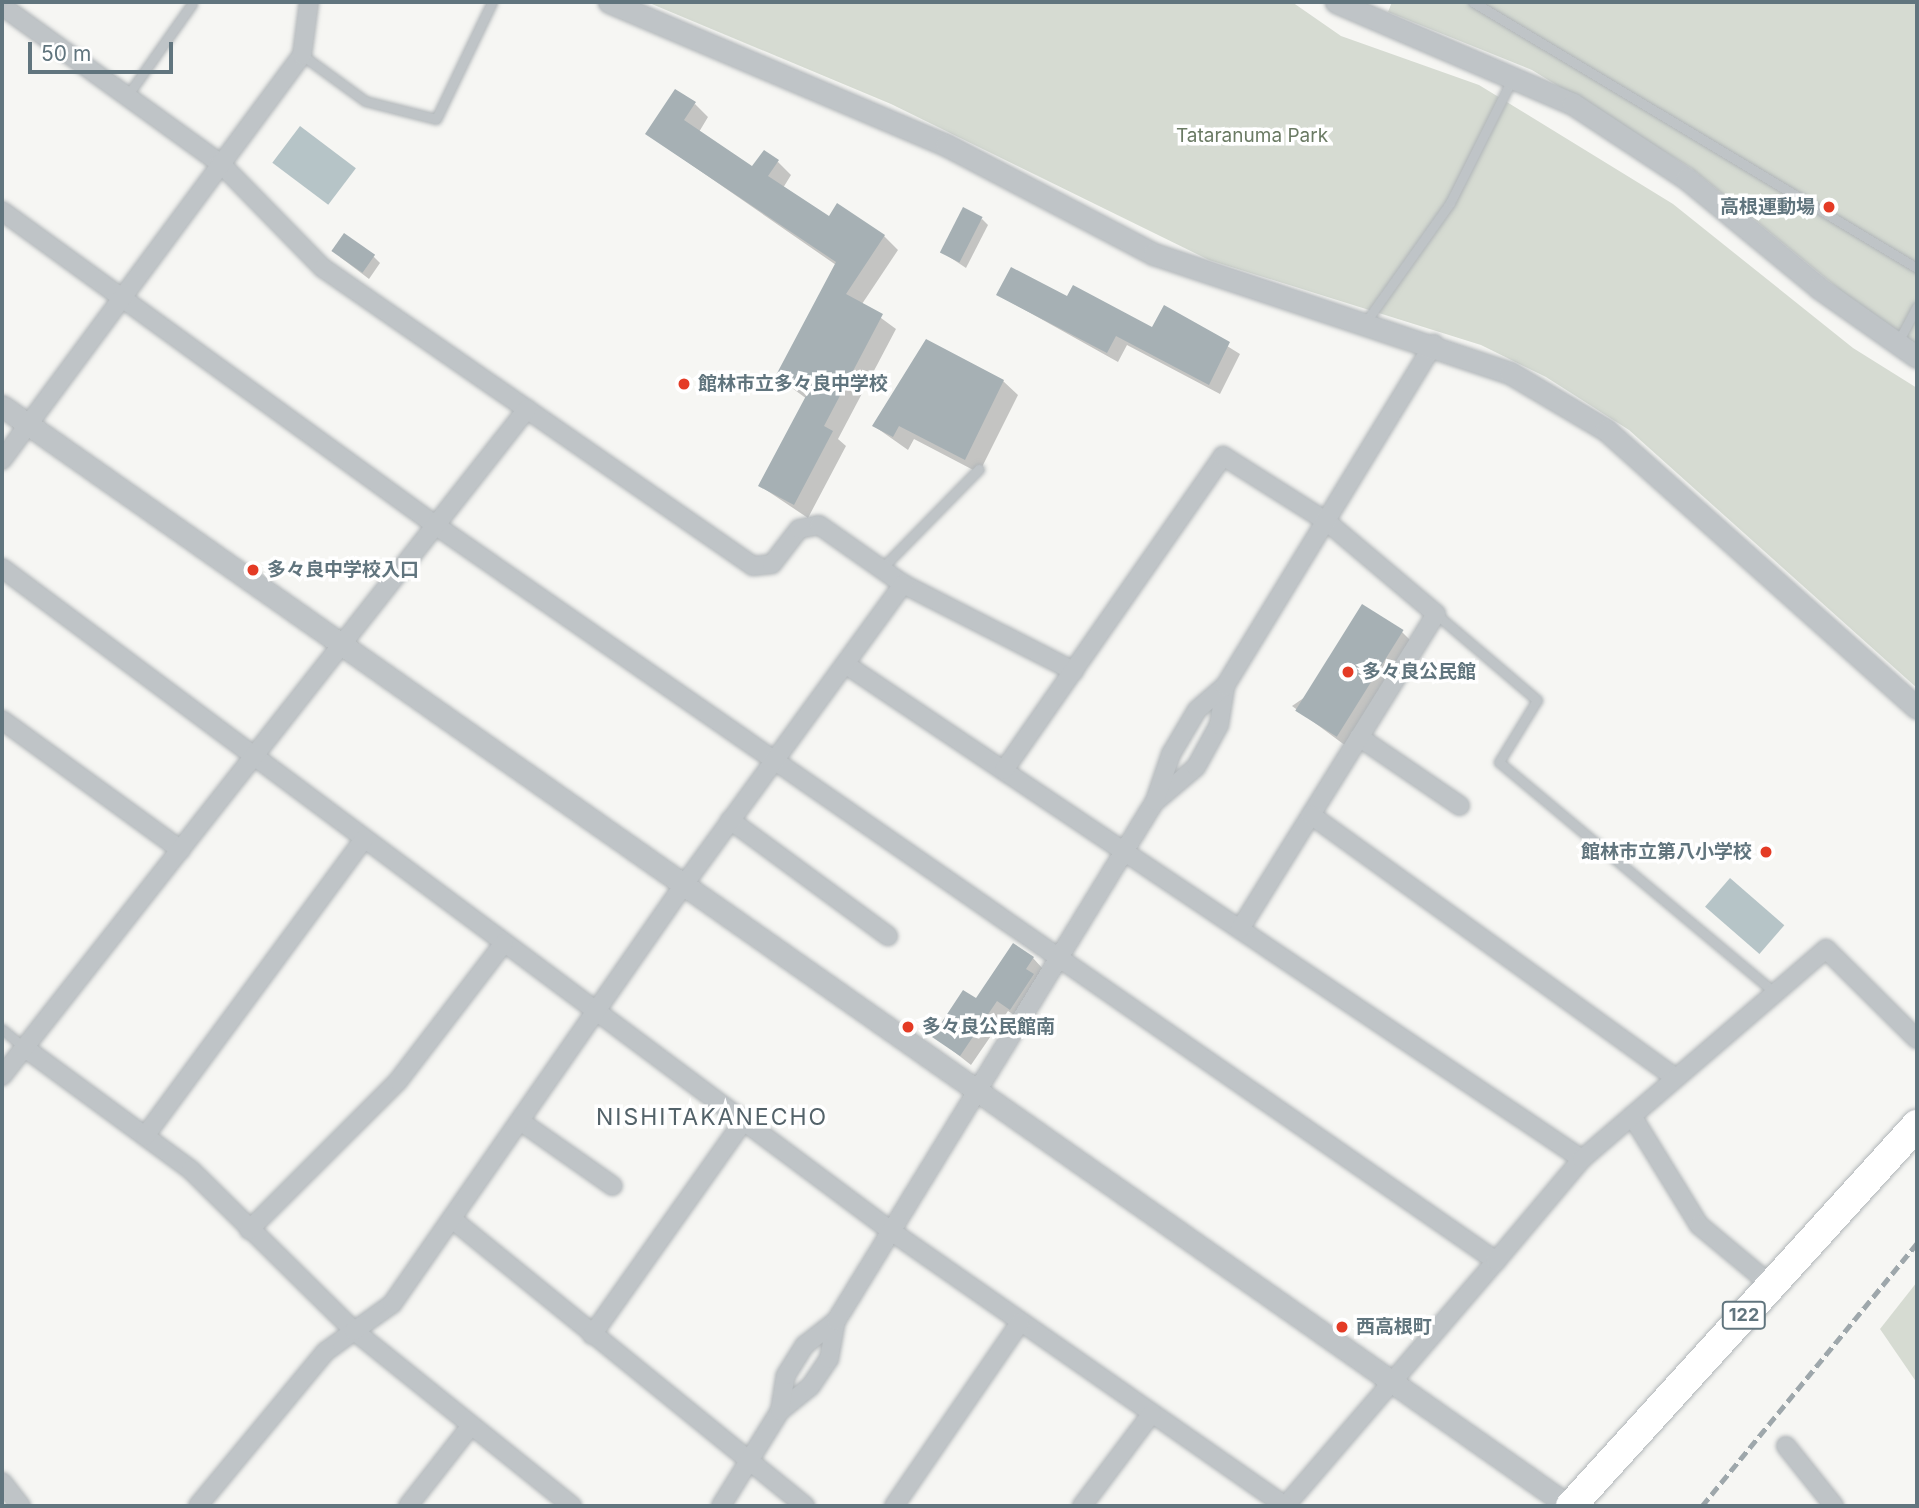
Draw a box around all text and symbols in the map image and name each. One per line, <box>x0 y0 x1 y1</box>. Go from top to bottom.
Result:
scale bar <box>32 28 177 72</box>
text: 50 m <box>41 41 91 66</box>
park label: Tataranuma Park <box>1176 125 1328 147</box>
place label: 高根運動場 <box>1720 196 1815 218</box>
marker: 高根運動場 <box>1821 199 1837 215</box>
place label: 館林市立多々良中学校 <box>698 373 888 395</box>
marker: 館林市立多々良中学校 <box>676 376 692 392</box>
place label: 多々良中学校入口 <box>267 559 419 581</box>
marker: 多々良中学校入口 <box>245 562 261 578</box>
place label: 多々良公民館 <box>1362 661 1476 683</box>
marker: 多々良公民館 <box>1340 664 1356 680</box>
place label: 館林市立第八小学校 <box>1581 841 1752 863</box>
marker: 館林市立第八小学校 <box>1758 844 1774 860</box>
place label: 多々良公民館南 <box>922 1016 1055 1038</box>
marker: 多々良公民館南 <box>900 1019 916 1035</box>
district label: NISHITAKANECHO <box>598 1103 826 1131</box>
road number: 122 <box>1721 1300 1767 1330</box>
place label: 西高根町 <box>1356 1316 1432 1338</box>
marker: 西高根町 <box>1334 1319 1350 1335</box>

